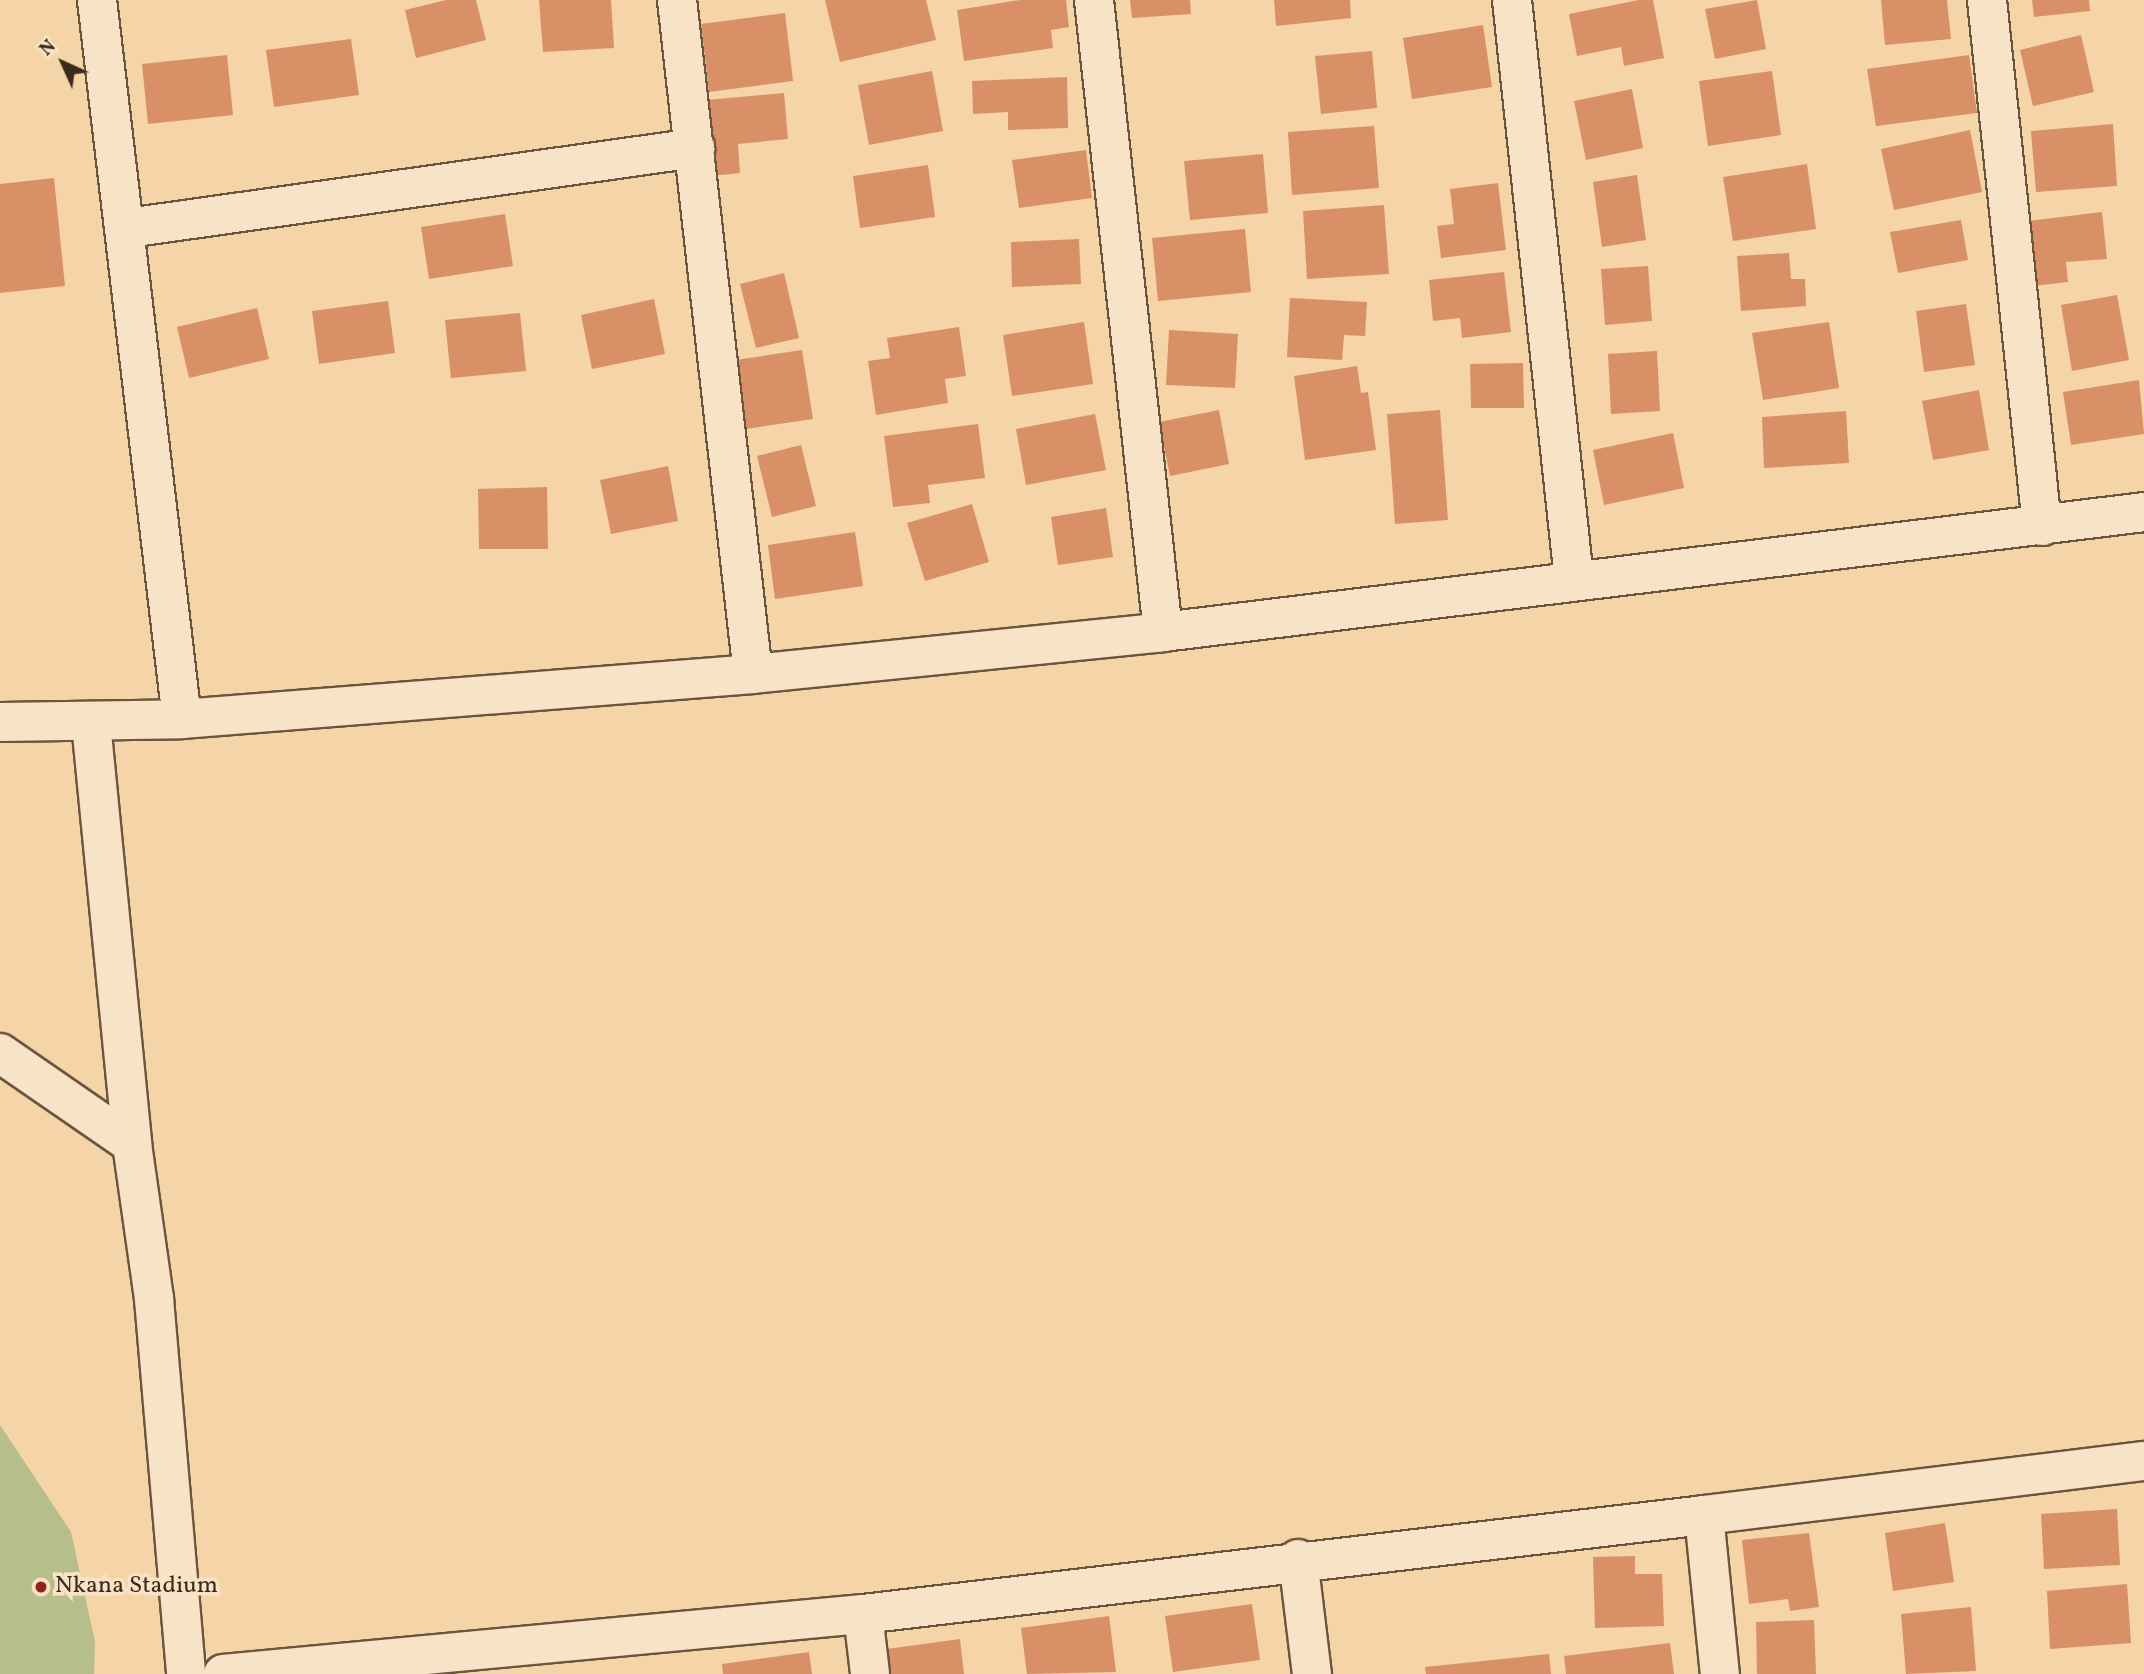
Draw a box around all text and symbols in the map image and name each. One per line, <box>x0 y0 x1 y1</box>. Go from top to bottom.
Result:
north arrow <box>28 28 98 98</box>
text: N <box>34 34 62 62</box>
place label: Nkana Stadium <box>55 1573 218 1601</box>
marker: Nkana Stadium <box>33 1579 49 1595</box>

